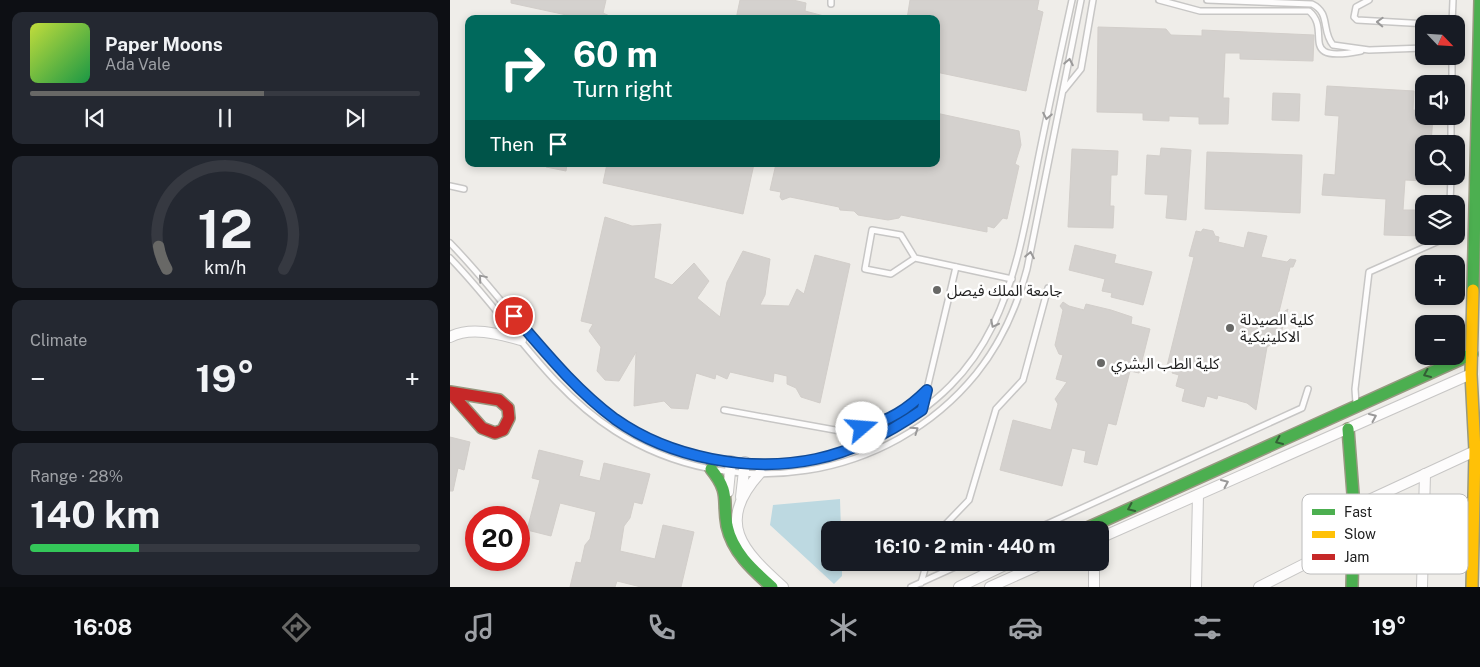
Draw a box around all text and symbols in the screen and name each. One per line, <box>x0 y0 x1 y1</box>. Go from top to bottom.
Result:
north arrow <box>1415 15 1465 65</box>
map controls <box>1415 15 1465 365</box>
one-way arrow <box>1375 16 1383 27</box>
text: Paper Moons <box>105 33 223 55</box>
text: 60 m <box>573 34 658 75</box>
icon: right <box>490 35 555 100</box>
text: Ada Vale <box>105 55 170 74</box>
one-way arrow <box>1063 57 1074 66</box>
button: sound <box>1415 75 1465 125</box>
text: Turn right <box>573 76 673 102</box>
icon: previous <box>81 104 109 132</box>
icon: pause <box>211 104 239 132</box>
icon: next <box>341 104 369 132</box>
one-way arrow <box>1042 112 1053 121</box>
icon: arrive <box>544 130 572 158</box>
text: Then <box>490 133 534 155</box>
button: search <box>1415 135 1465 185</box>
button: layers <box>1415 195 1465 245</box>
text: 12 <box>197 199 253 260</box>
one-way arrow <box>1024 251 1035 260</box>
button: + <box>1415 255 1465 305</box>
text: km/h <box>204 257 246 278</box>
one-way arrow <box>479 275 488 284</box>
place label: جامعة الملك فيصل <box>947 282 1063 300</box>
marker: جامعة الملك فيصل <box>931 284 943 296</box>
pin <box>493 295 535 337</box>
icon: arrive <box>500 302 528 330</box>
place label: كلية الصيدلة الاكلينيكية <box>1240 311 1315 345</box>
button: − <box>1415 315 1465 365</box>
one-way arrow <box>990 319 1000 328</box>
marker: كلية الصيدلة الاكلينيكية <box>1224 322 1236 334</box>
text: Climate <box>30 331 87 350</box>
place label: كلية الطب البشري <box>1111 355 1220 375</box>
text: 19° <box>195 356 255 401</box>
marker: كلية الطب البشري <box>1095 357 1107 369</box>
text: − <box>30 362 46 395</box>
text: + <box>404 362 420 395</box>
one-way arrow <box>1423 368 1432 378</box>
position arrow <box>835 401 887 453</box>
one-way arrow <box>1368 413 1377 424</box>
one-way arrow <box>909 427 919 436</box>
one-way arrow <box>1275 435 1284 445</box>
text: Range · 28% <box>30 467 123 486</box>
one-way arrow <box>1220 479 1229 490</box>
text: 140 km <box>30 492 160 537</box>
legend <box>1302 494 1468 574</box>
one-way arrow <box>1127 502 1136 513</box>
text: Fast <box>1344 504 1372 520</box>
speed limit sign: 20 <box>465 506 530 571</box>
text: Slow <box>1344 526 1376 542</box>
text: 16:10 · 2 min · 440 m <box>874 535 1056 557</box>
text: Jam <box>1344 549 1369 565</box>
icon: directions <box>279 610 314 645</box>
icon: music <box>462 610 497 645</box>
icon: phone <box>644 610 679 645</box>
icon: climate <box>826 610 861 645</box>
icon: car <box>1008 610 1043 645</box>
icon: filters <box>1190 610 1225 645</box>
text: 16:08 <box>74 614 132 640</box>
text: 19° <box>1372 614 1406 640</box>

